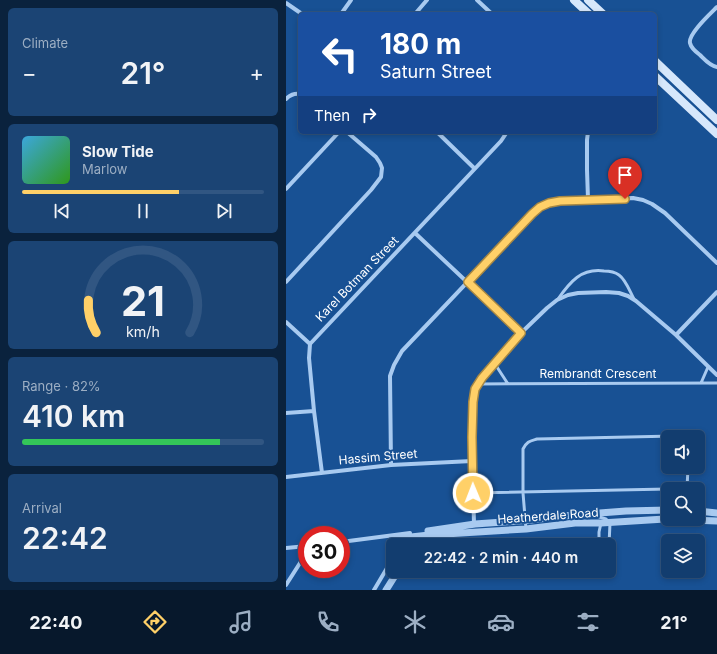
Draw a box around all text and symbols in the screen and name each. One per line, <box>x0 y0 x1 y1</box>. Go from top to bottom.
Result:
text: 180 m <box>380 27 461 61</box>
icon: left <box>314 28 366 80</box>
text: Climate <box>22 35 68 51</box>
text: 21° <box>120 55 166 91</box>
text: − <box>22 60 37 86</box>
text: + <box>249 60 264 86</box>
text: Saturn Street <box>380 61 492 82</box>
icon: right <box>358 104 380 126</box>
text: Then <box>314 106 350 125</box>
text: Slow Tide <box>82 142 154 161</box>
pin <box>608 158 642 199</box>
text: Marlow <box>82 161 128 177</box>
icon: arrive <box>614 164 636 186</box>
icon: previous <box>51 200 73 222</box>
icon: pause <box>132 200 154 222</box>
icon: next <box>213 200 235 222</box>
street label: Karel Botman Street <box>312 233 401 324</box>
text: 21 <box>121 276 165 326</box>
text: km/h <box>126 323 160 340</box>
street label: Rembrandt Crescent <box>540 366 656 381</box>
text: Range · 82% <box>22 378 101 394</box>
text: 410 km <box>22 398 125 434</box>
map controls <box>661 430 705 578</box>
button: sound <box>661 430 705 474</box>
street label: Hassim Street <box>338 446 418 467</box>
position arrow <box>452 472 494 514</box>
button: search <box>661 482 705 526</box>
text: Arrival <box>22 500 62 516</box>
street label: Heatherdale Road <box>497 504 599 527</box>
text: 22:42 <box>22 520 108 556</box>
speed limit sign: 30 <box>298 526 350 578</box>
button: layers <box>661 534 705 578</box>
text: 22:42 · 2 min · 440 m <box>424 548 578 567</box>
icon: directions <box>141 608 169 636</box>
icon: music <box>227 608 255 636</box>
icon: phone <box>314 608 342 636</box>
icon: climate <box>401 608 429 636</box>
icon: car <box>487 608 515 636</box>
icon: filters <box>574 608 602 636</box>
text: 22:40 <box>29 612 82 633</box>
text: 21° <box>660 612 688 633</box>

